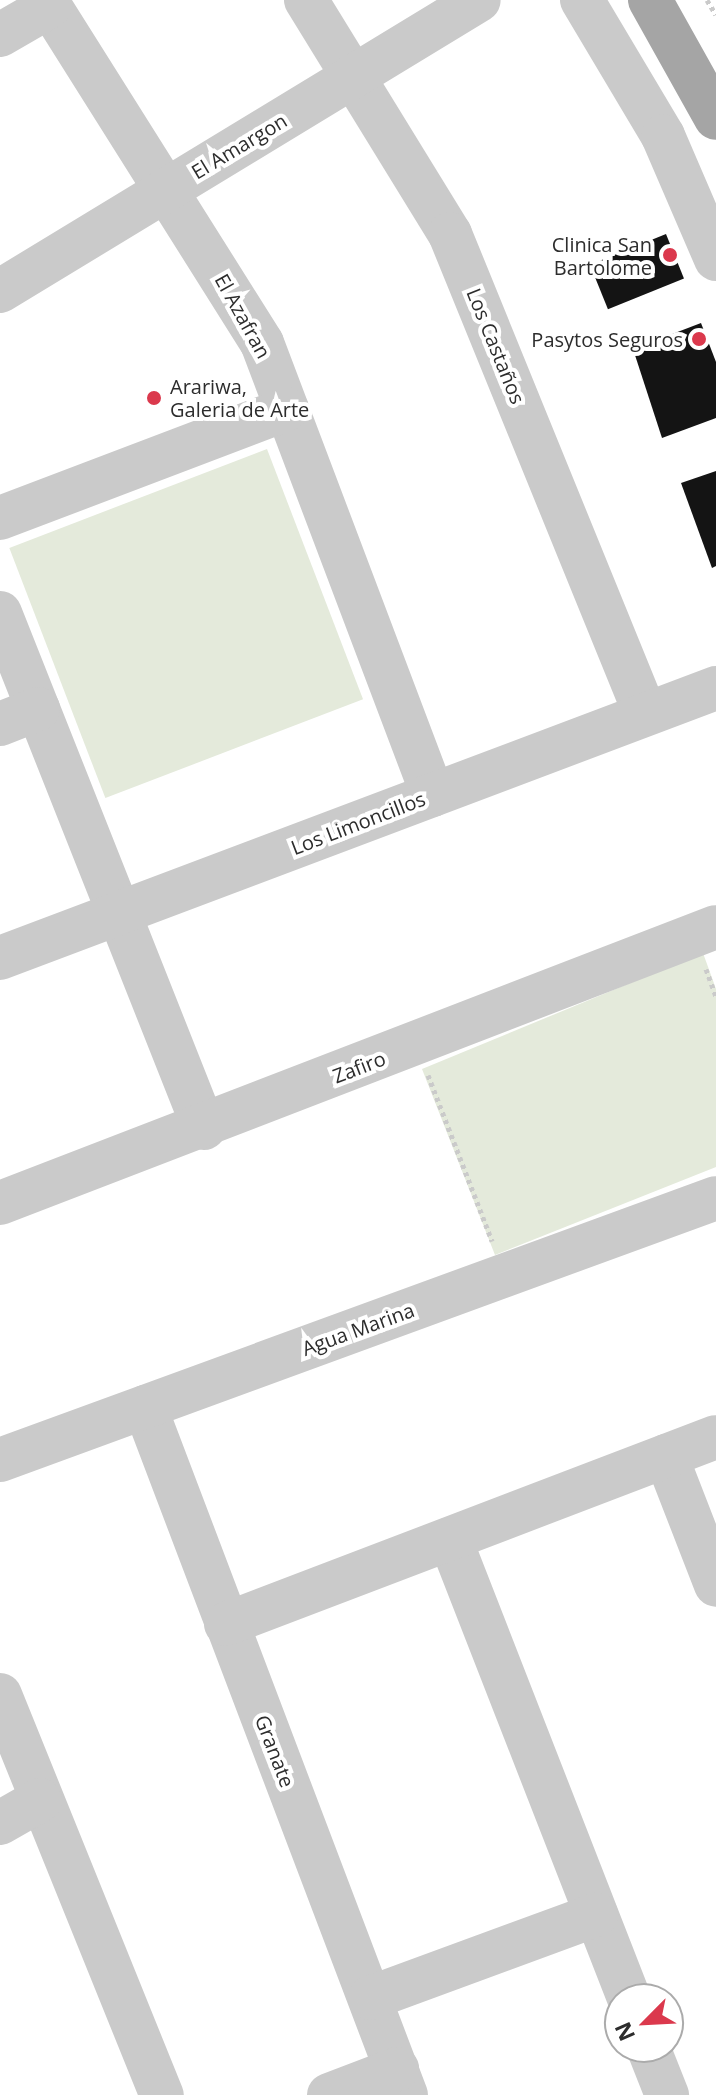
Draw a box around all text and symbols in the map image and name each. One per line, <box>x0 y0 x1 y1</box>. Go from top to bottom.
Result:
street label: El Amargon <box>187 108 291 184</box>
place label: Clinica San Bartolome <box>552 232 652 279</box>
marker: Clinica San Bartolome <box>659 244 681 266</box>
street label: El Azafran <box>210 270 276 362</box>
street label: Los Castaños <box>462 285 530 407</box>
place label: Pasytos Seguros <box>531 327 683 351</box>
marker: Pasytos Seguros <box>690 330 708 348</box>
place label: Arariwa, Galeria de Arte <box>170 374 309 421</box>
marker: Arariwa, Galeria de Arte <box>145 389 163 407</box>
street label: Los Limoncillos <box>288 786 428 860</box>
street label: Zafiro <box>329 1046 389 1088</box>
street label: Agua Marina <box>299 1298 417 1360</box>
street label: Granate <box>250 1711 300 1791</box>
north arrow <box>604 1983 684 2063</box>
text: N <box>607 2018 641 2046</box>

